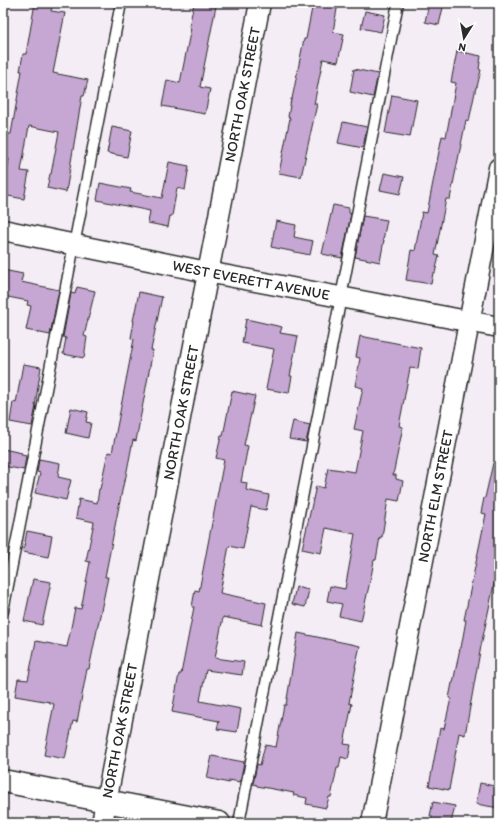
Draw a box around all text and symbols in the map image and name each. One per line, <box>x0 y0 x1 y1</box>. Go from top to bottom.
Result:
north arrow <box>444 18 484 58</box>
street label: NORTH OAK STREET <box>221 25 264 163</box>
text: N <box>457 40 467 54</box>
street label: WEST EVERETT AVENUE <box>171 256 331 304</box>
street label: NORTH OAK STREET <box>159 343 203 482</box>
street label: NORTH ELM STREET <box>414 428 457 564</box>
street label: NORTH OAK STREET <box>98 661 142 800</box>

